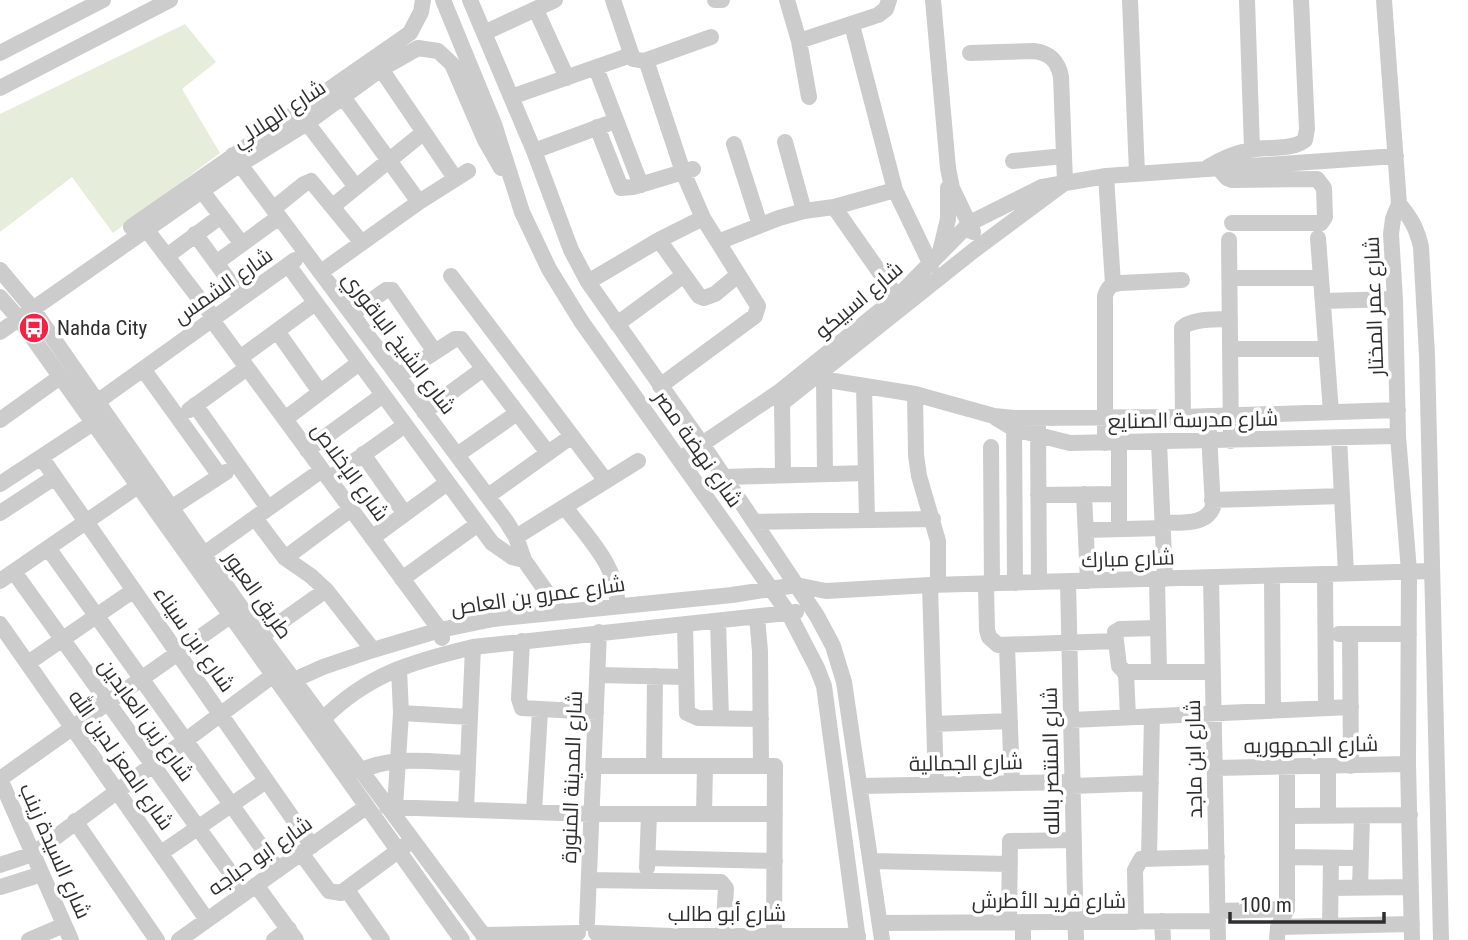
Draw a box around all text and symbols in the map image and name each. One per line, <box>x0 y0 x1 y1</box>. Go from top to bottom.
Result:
street label: شارع الهلالي <box>228 75 332 156</box>
street label: شارع عمر المختار <box>1360 236 1390 377</box>
street label: شارع الشمس <box>169 243 278 331</box>
street label: شارع اسبيكو <box>810 256 909 345</box>
street label: شارع الشيخ الباقوري <box>334 267 460 421</box>
bus stop icon: Nahda City <box>17 311 51 345</box>
place label: Nahda City <box>57 316 147 340</box>
street label: شارع نهضة مصر <box>647 385 747 513</box>
street label: شارع مدرسة الصنايع <box>1107 407 1279 435</box>
street label: شارع الإخلاص <box>305 418 394 527</box>
street label: شارع مبارك <box>1081 545 1175 575</box>
street label: طريق العبور <box>218 546 297 644</box>
street label: شارع عمرو بن العاص <box>449 572 627 622</box>
street label: شارع ابن سيناء <box>147 581 239 698</box>
street label: شارع زين العابدين <box>92 654 199 787</box>
street label: شارع المعز لدين الله <box>62 684 180 836</box>
street label: شارع المنتصر بالله <box>1038 687 1066 835</box>
street label: شارع المدينة المنورة <box>557 690 589 864</box>
street label: شارع ابن ماجد <box>1181 699 1209 819</box>
street label: شارع الجمهوريه <box>1243 732 1379 760</box>
street label: شارع الجمالية <box>909 750 1023 778</box>
street label: شارع السيدة زينب <box>13 780 96 923</box>
street label: شارع ابو حباجه <box>203 811 318 902</box>
scale bar <box>1230 880 1384 924</box>
street label: شارع فريد الأطرش <box>972 889 1126 915</box>
text: 100 m <box>1240 893 1292 917</box>
street label: شارع أبو طالب <box>668 901 786 928</box>

